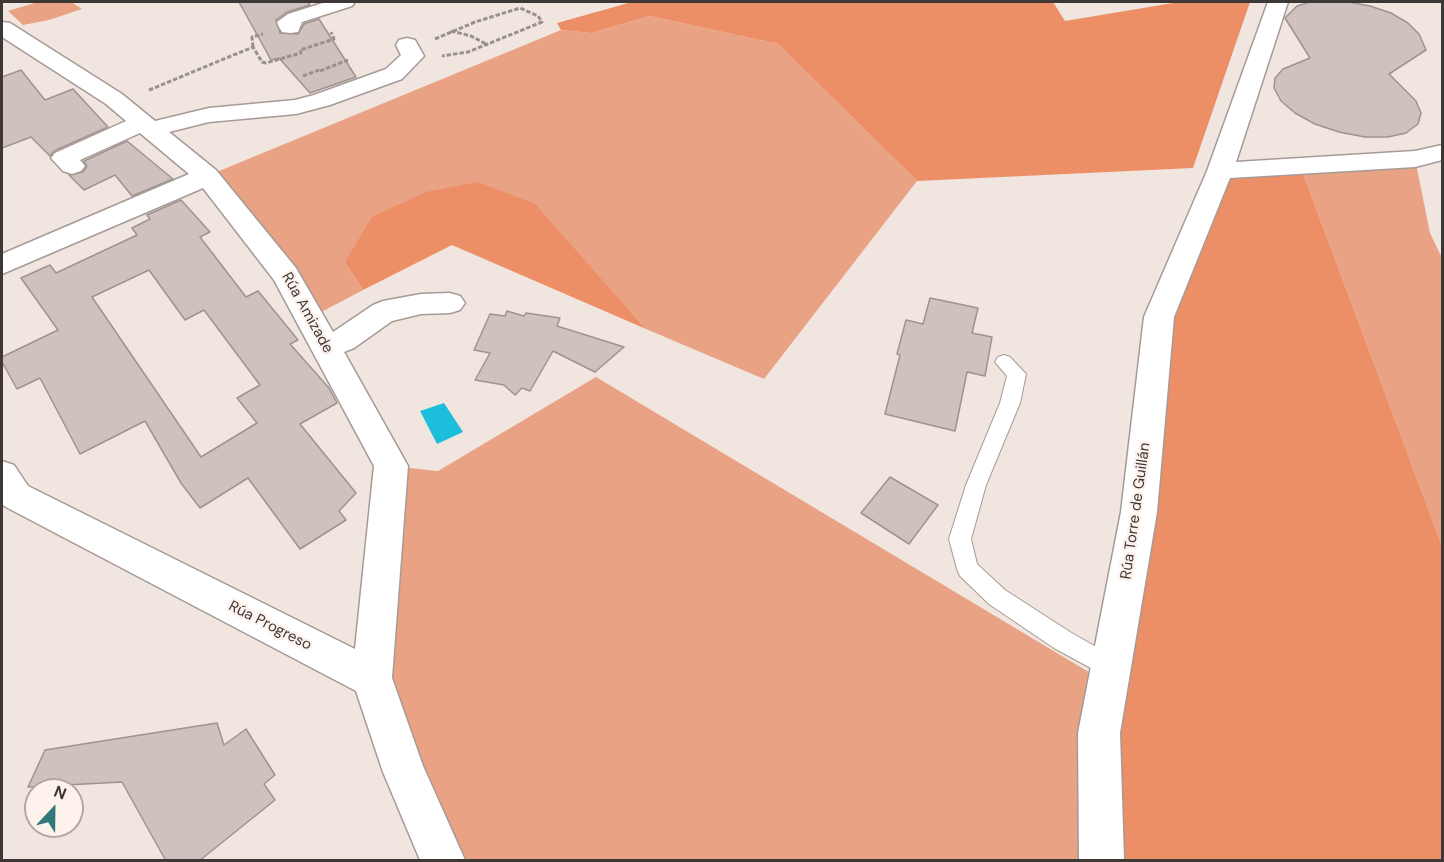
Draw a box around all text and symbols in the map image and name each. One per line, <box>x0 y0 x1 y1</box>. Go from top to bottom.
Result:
street label: Rúa Amizade <box>277 269 337 357</box>
street label: Rúa Torre de Guillán <box>1117 441 1155 581</box>
street label: Rúa Progreso <box>225 597 315 655</box>
north arrow <box>24 778 84 838</box>
text: N <box>51 781 70 805</box>

